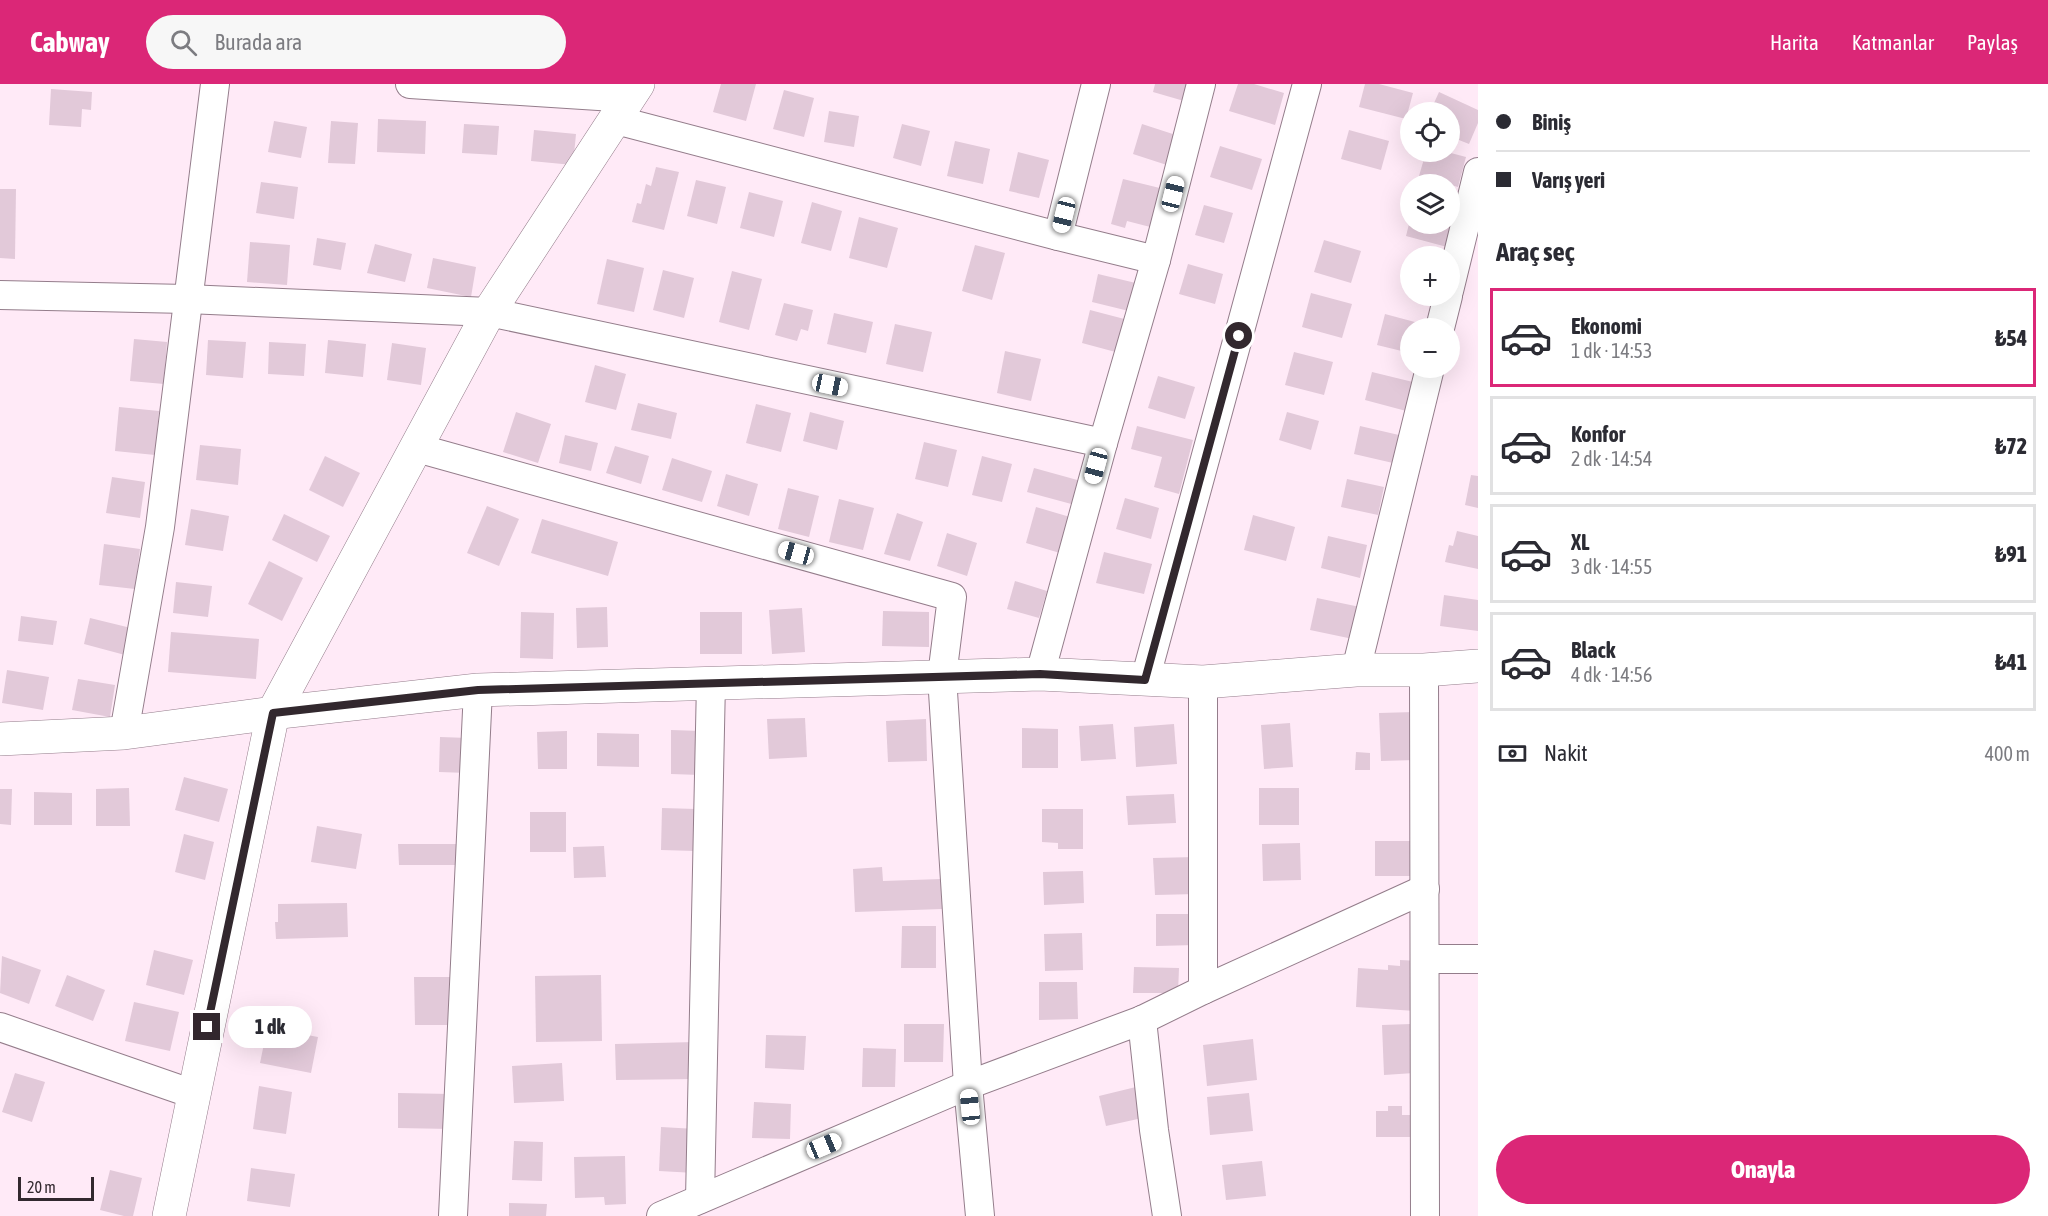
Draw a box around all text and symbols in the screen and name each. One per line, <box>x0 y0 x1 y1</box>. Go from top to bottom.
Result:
search box <box>146 15 566 69</box>
text: Cabway <box>30 26 110 58</box>
icon: search <box>167 26 200 59</box>
text: Burada ara <box>215 29 302 55</box>
text: Harita <box>1770 30 1819 54</box>
text: Katmanlar <box>1852 30 1934 54</box>
text: Paylaş <box>1967 30 2018 54</box>
map controls <box>1400 102 1460 378</box>
button: locate <box>1400 102 1460 162</box>
text: Biniş <box>1532 109 1571 135</box>
text: Varış yeri <box>1532 167 1605 193</box>
car <box>1160 174 1186 214</box>
button: layers <box>1400 174 1460 234</box>
car <box>1051 195 1077 235</box>
text: Araç seç <box>1496 236 1575 267</box>
button: + <box>1400 246 1460 306</box>
icon: car <box>1499 311 1553 365</box>
text: Ekonomi <box>1571 313 1642 339</box>
button: − <box>1400 318 1460 378</box>
route start <box>1225 322 1252 349</box>
text: ₺54 <box>1995 325 2027 351</box>
text: 1 dk · 14:53 <box>1571 339 1652 362</box>
car <box>811 372 849 398</box>
icon: car <box>1499 419 1553 473</box>
text: Konfor <box>1571 421 1625 447</box>
text: ₺72 <box>1995 433 2027 459</box>
car <box>1083 446 1109 486</box>
text: 2 dk · 14:54 <box>1571 447 1652 470</box>
icon: car <box>1499 527 1553 581</box>
text: XL <box>1571 529 1589 555</box>
car <box>776 539 816 567</box>
text: ₺91 <box>1995 541 2027 567</box>
text: 3 dk · 14:55 <box>1571 555 1652 578</box>
icon: car <box>1499 635 1553 689</box>
text: Black <box>1571 637 1615 663</box>
text: ₺41 <box>1995 649 2027 675</box>
text: 4 dk · 14:56 <box>1571 663 1652 686</box>
icon: cash <box>1496 737 1529 770</box>
text: Nakit <box>1544 740 1588 766</box>
text: 400 m <box>1985 742 2030 765</box>
callout: 1 dk <box>228 1006 312 1048</box>
route end <box>193 1013 220 1040</box>
text: 1 dk <box>255 1015 285 1038</box>
car <box>959 1088 981 1126</box>
car <box>804 1131 844 1161</box>
button: Onayla <box>1496 1135 2030 1204</box>
scale bar <box>18 1174 94 1202</box>
text: 20 m <box>27 1178 56 1196</box>

